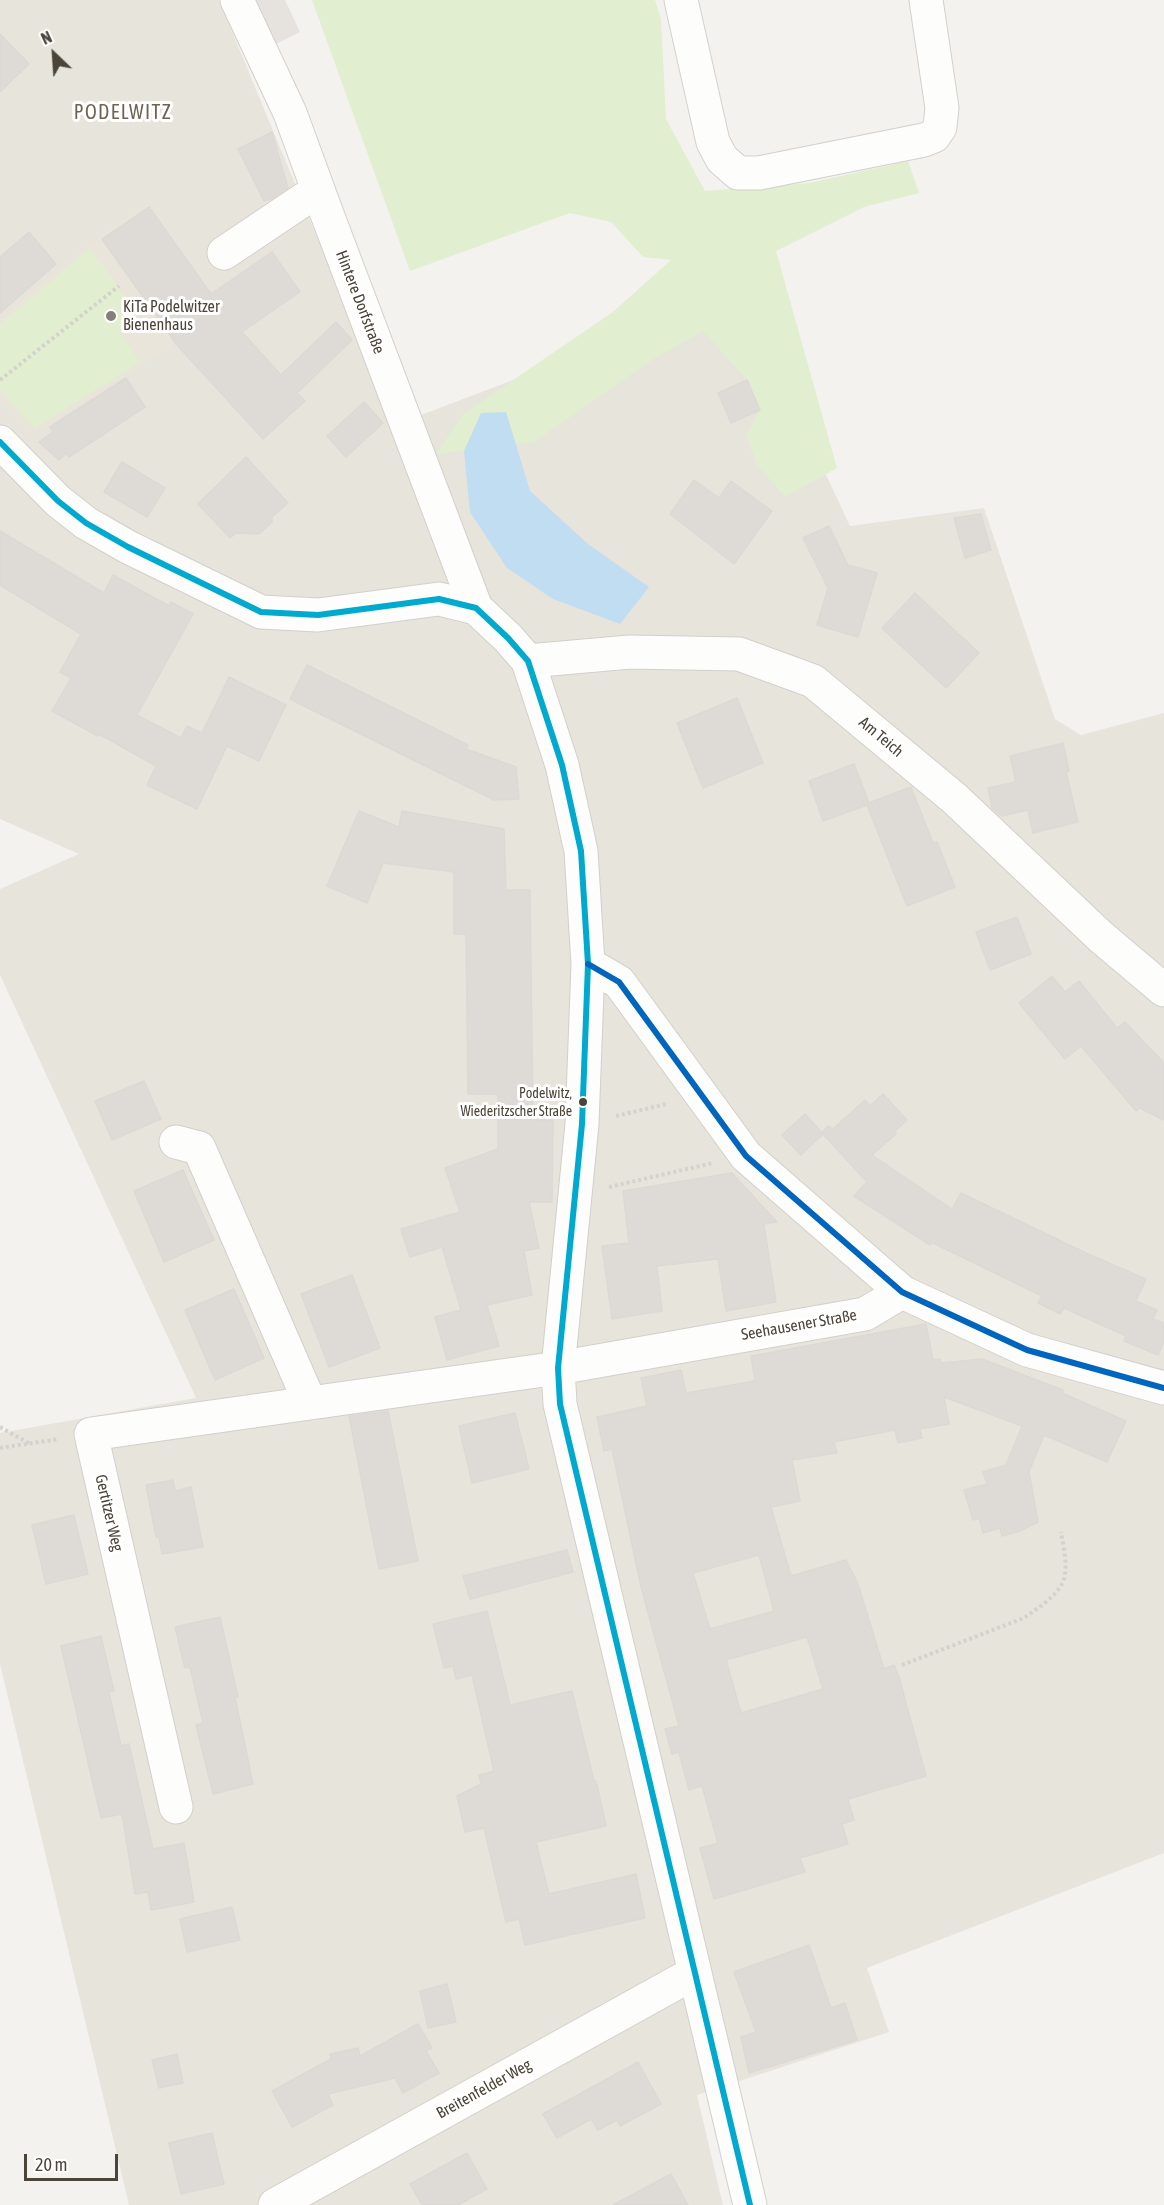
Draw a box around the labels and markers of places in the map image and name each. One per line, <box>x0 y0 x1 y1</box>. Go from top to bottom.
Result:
place label: KiTa Podelwitzer Bienenhaus <box>123 297 220 335</box>
marker: KiTa Podelwitzer Bienenhaus <box>104 309 118 323</box>
place label: Podelwitz, Wiederitzscher Straße <box>460 1086 572 1118</box>
marker: Podelwitz, Wiederitzscher Straße <box>577 1096 589 1108</box>

